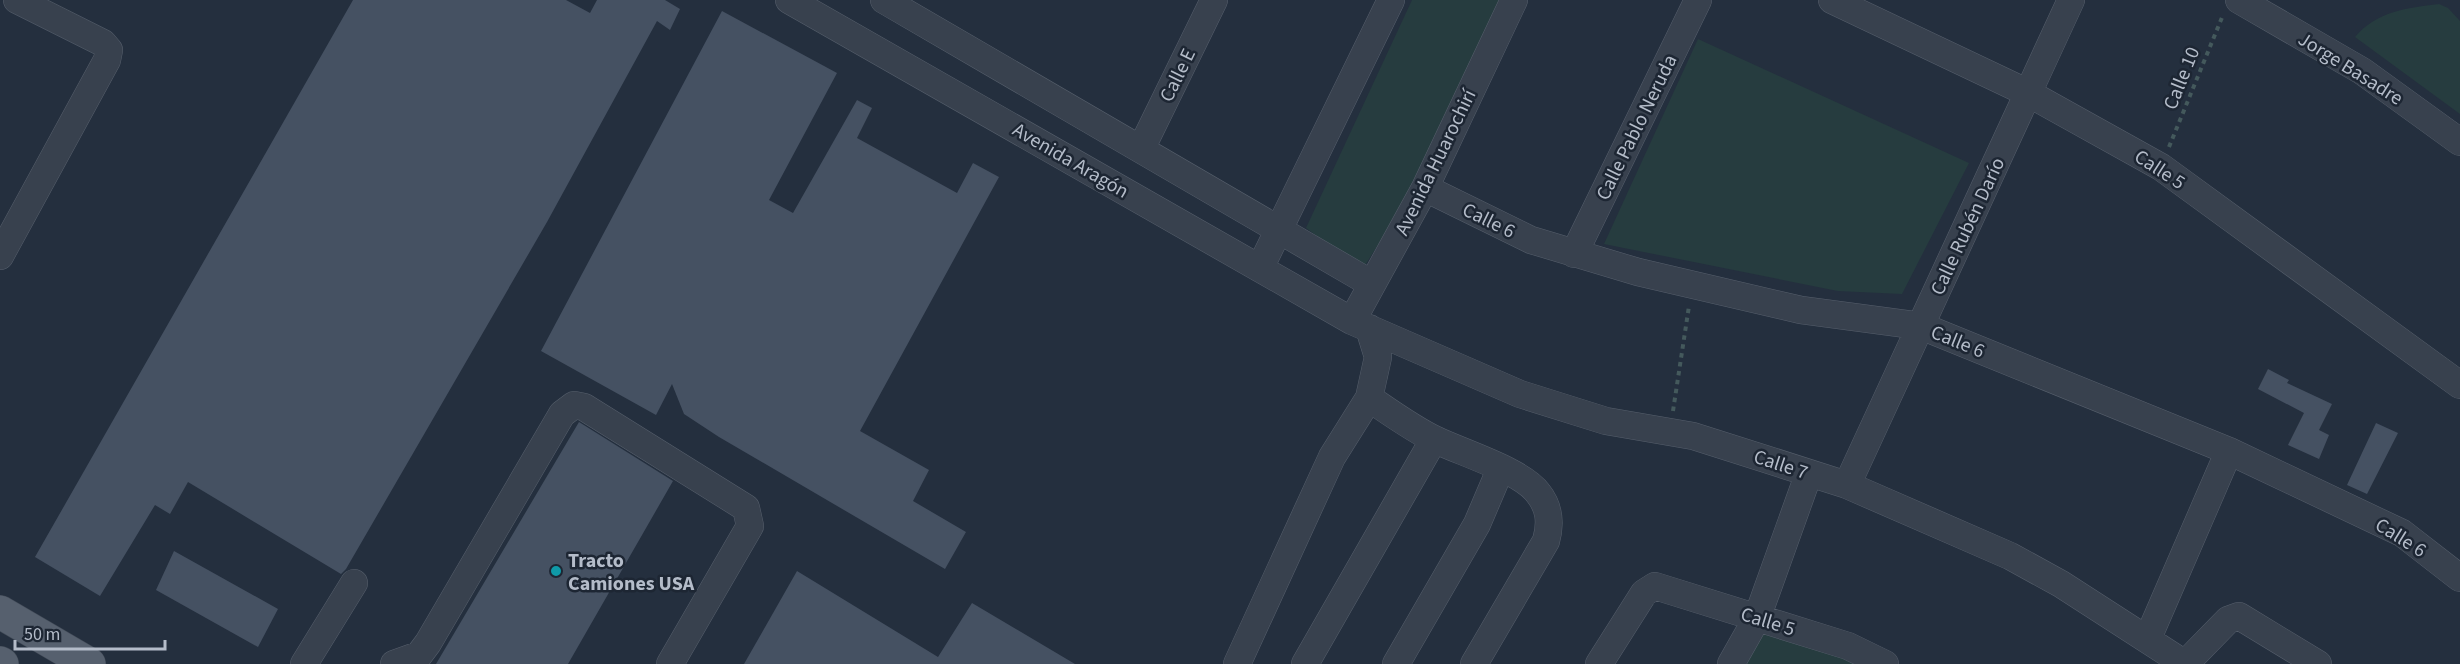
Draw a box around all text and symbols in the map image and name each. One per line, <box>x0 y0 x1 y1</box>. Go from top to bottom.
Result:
street label: Jorge Basadre <box>2293 25 2408 112</box>
street label: Calle 10 <box>2157 43 2207 114</box>
street label: Calle E <box>1153 44 1203 107</box>
street label: Calle Pablo Neruda <box>1589 50 1684 205</box>
street label: Avenida Huarochirí <box>1388 84 1484 240</box>
street label: Avenida Aragón <box>1007 116 1134 205</box>
street label: Calle 5 <box>2129 143 2190 197</box>
street label: Calle Rubén Darío <box>1924 153 2012 300</box>
street label: Calle 6 <box>1457 196 1520 246</box>
street label: Calle 6 <box>1927 319 1989 365</box>
street label: Calle 7 <box>1750 443 1811 487</box>
street label: Calle 6 <box>2369 511 2431 564</box>
place label: Tracto Camiones USA <box>568 547 695 598</box>
marker: Tracto Camiones USA <box>549 564 563 578</box>
street label: Calle 5 <box>1737 600 1798 643</box>
scale bar <box>15 613 165 651</box>
text: 50 m <box>24 622 60 647</box>

